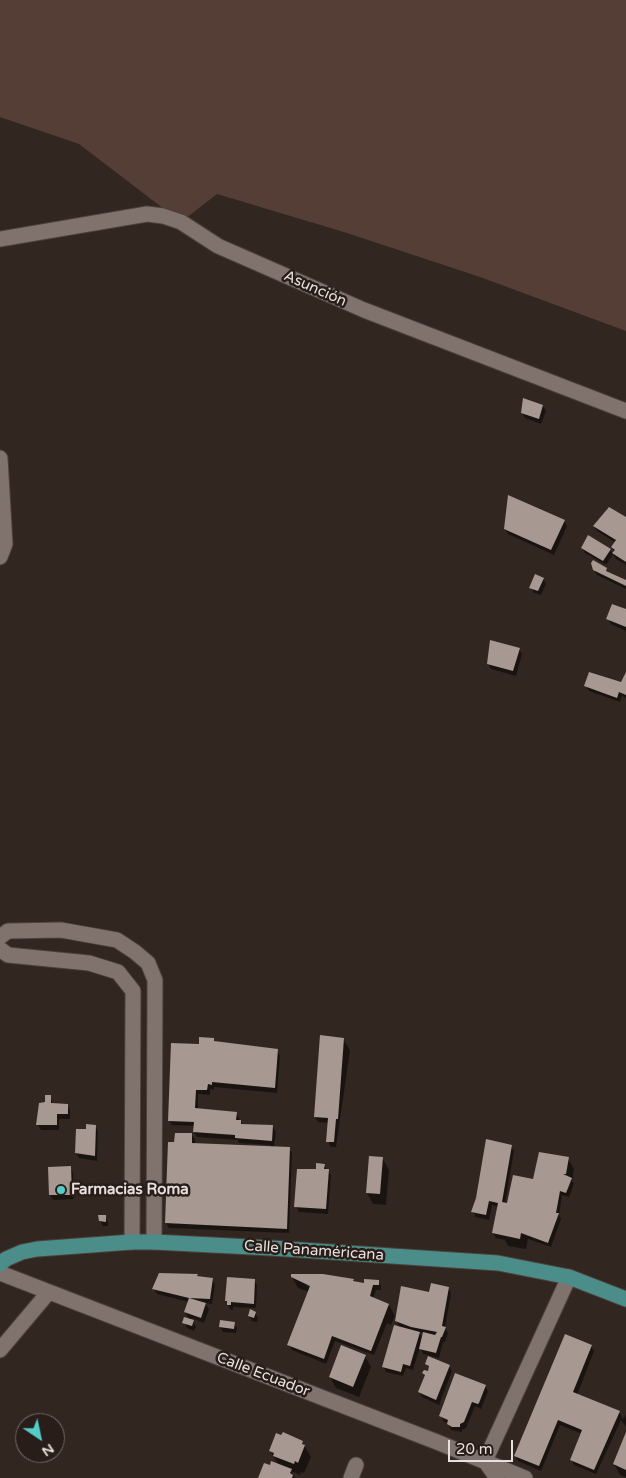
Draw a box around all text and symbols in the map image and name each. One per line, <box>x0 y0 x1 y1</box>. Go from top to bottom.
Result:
street label: Asunción <box>281 267 349 311</box>
place label: Farmacias Roma <box>71 1181 189 1199</box>
marker: Farmacias Roma <box>55 1184 67 1196</box>
street label: Calle Panaméricana <box>243 1237 385 1265</box>
street label: Calle Ecuador <box>214 1349 312 1401</box>
north arrow <box>15 1413 65 1463</box>
scale bar <box>451 1430 516 1462</box>
text: N <box>39 1440 58 1460</box>
text: 20 m <box>456 1440 493 1458</box>

